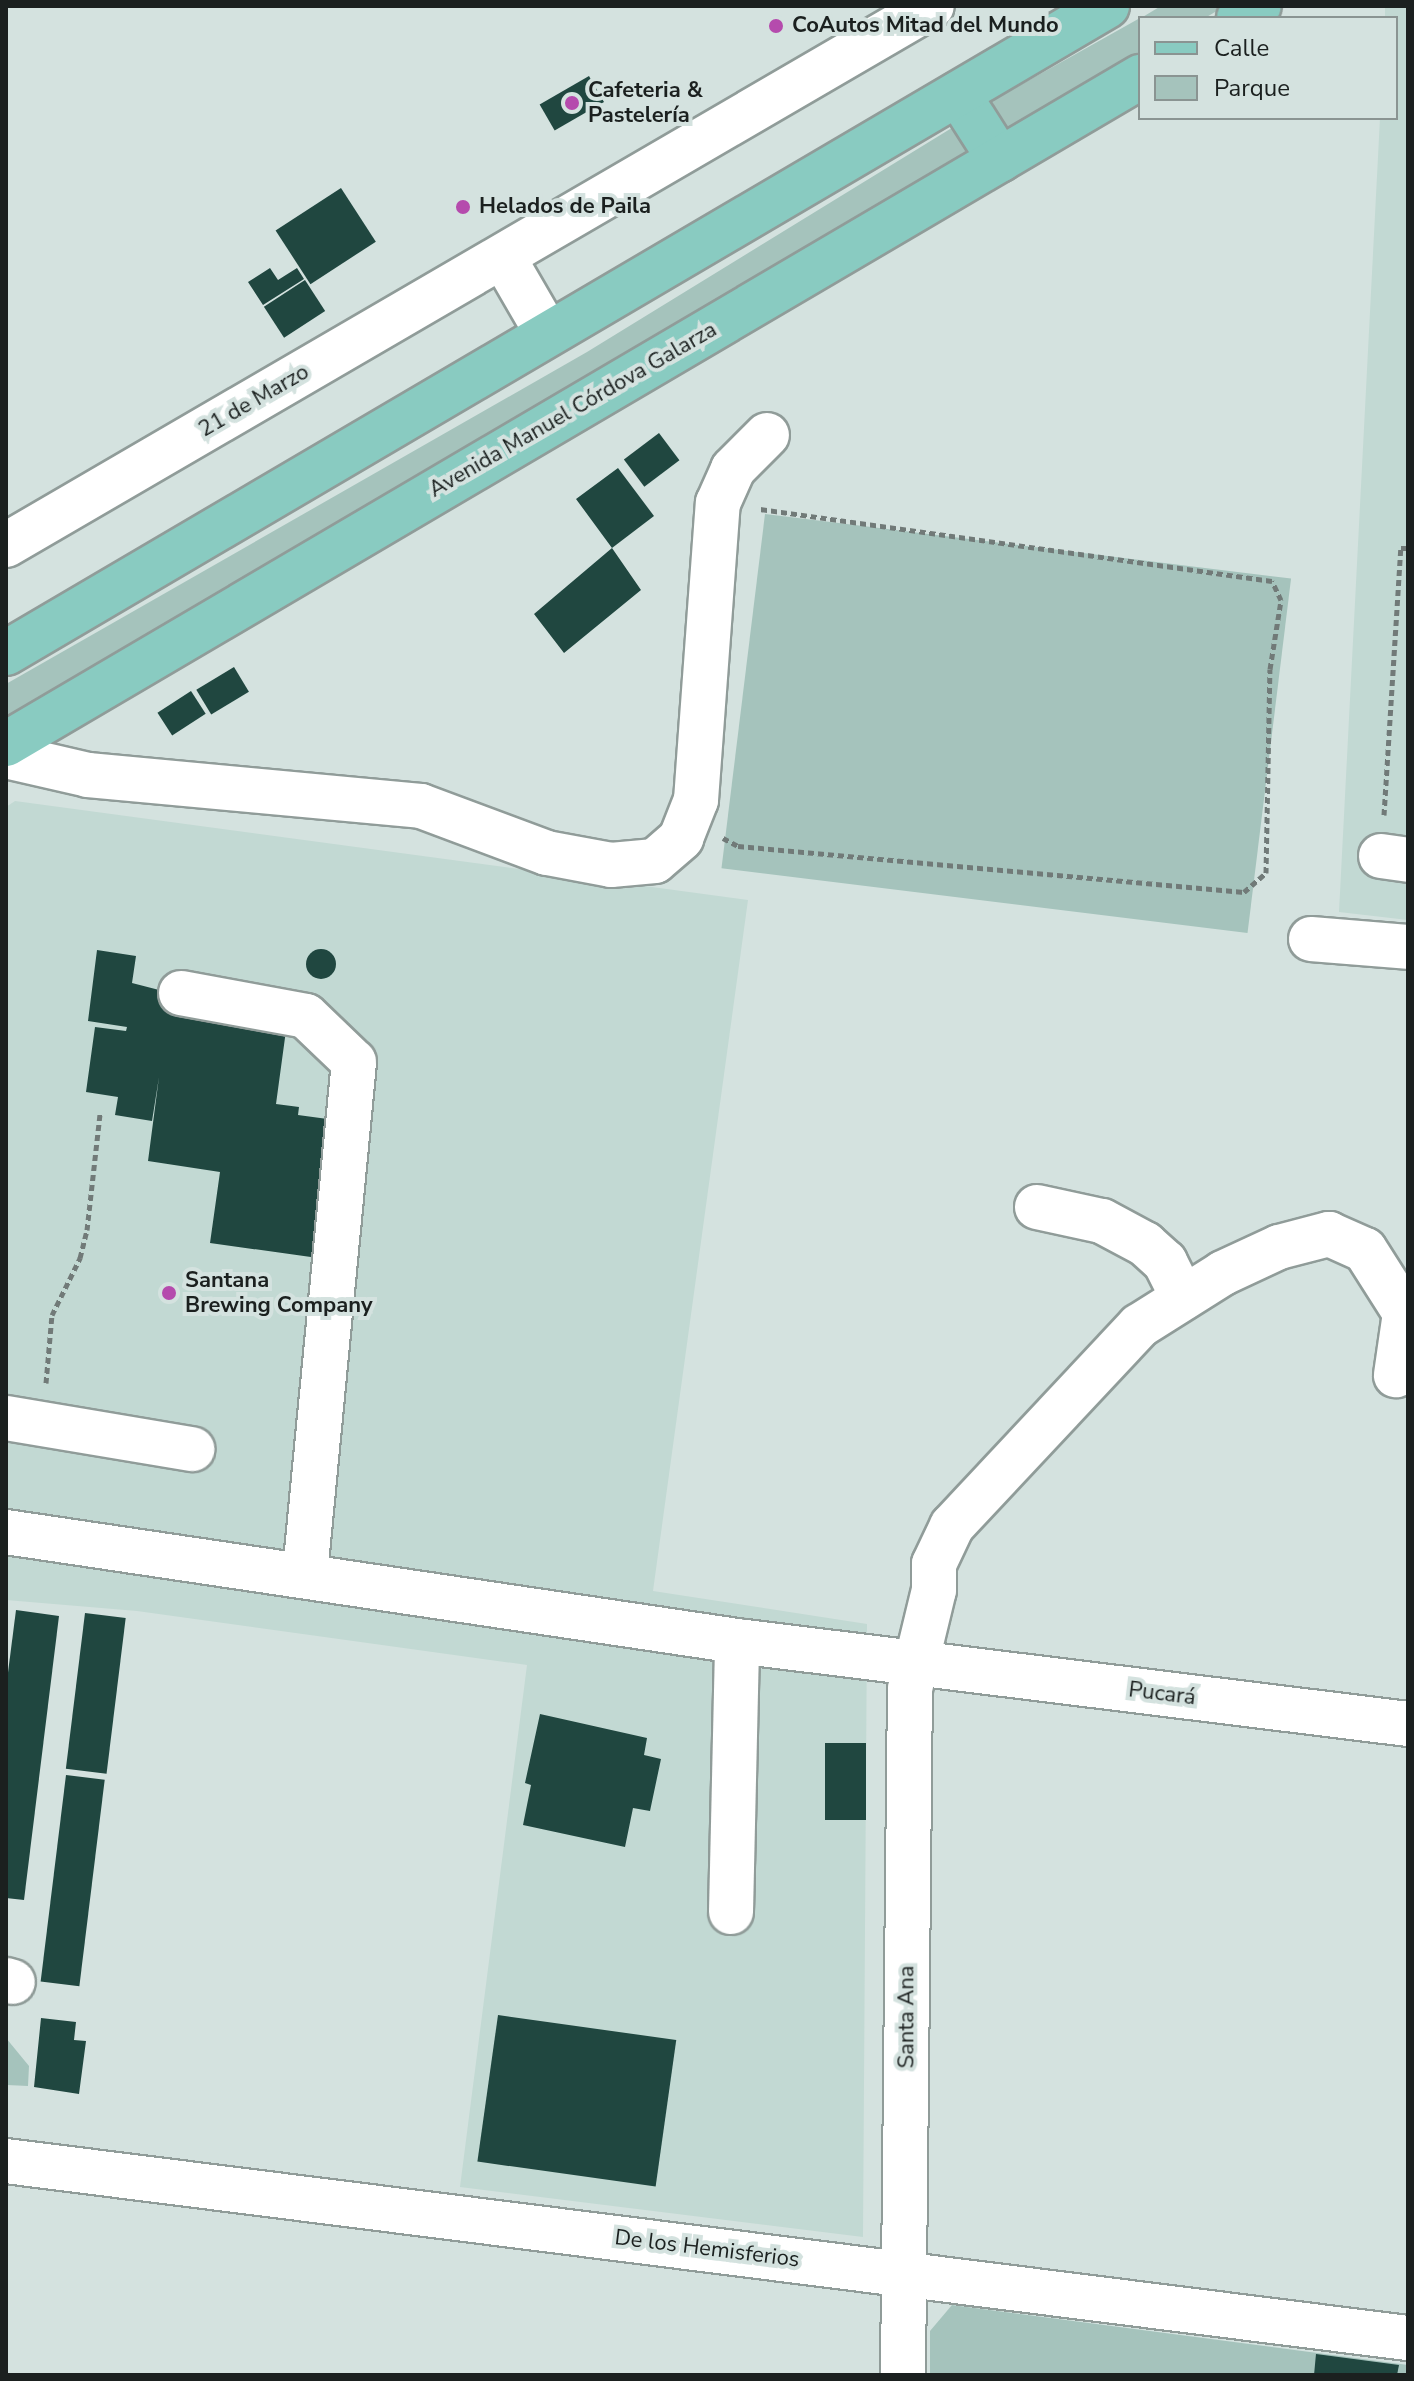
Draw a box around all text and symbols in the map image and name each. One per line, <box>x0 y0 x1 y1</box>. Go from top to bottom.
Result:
place label: CoAutos Mitad del Mundo <box>792 13 1059 39</box>
legend <box>1138 16 1398 120</box>
marker: CoAutos Mitad del Mundo <box>767 17 785 35</box>
text: Calle <box>1214 32 1269 64</box>
text: Parque <box>1214 72 1290 104</box>
place label: Cafeteria & Pastelería <box>588 77 703 128</box>
marker: Cafeteria & Pastelería <box>563 94 581 112</box>
place label: Helados de Paila <box>479 194 651 220</box>
marker: Helados de Paila <box>454 198 472 216</box>
street label: Avenida Manuel Córdova Galarza <box>424 317 722 503</box>
street label: 21 de Marzo <box>194 359 314 443</box>
place label: Santana Brewing Company <box>185 1267 373 1318</box>
marker: Santana Brewing Company <box>160 1284 178 1302</box>
street label: Pucará <box>1127 1677 1197 1711</box>
street label: Santa Ana <box>894 1966 920 2068</box>
street label: De los Hemisferios <box>613 2225 801 2273</box>

